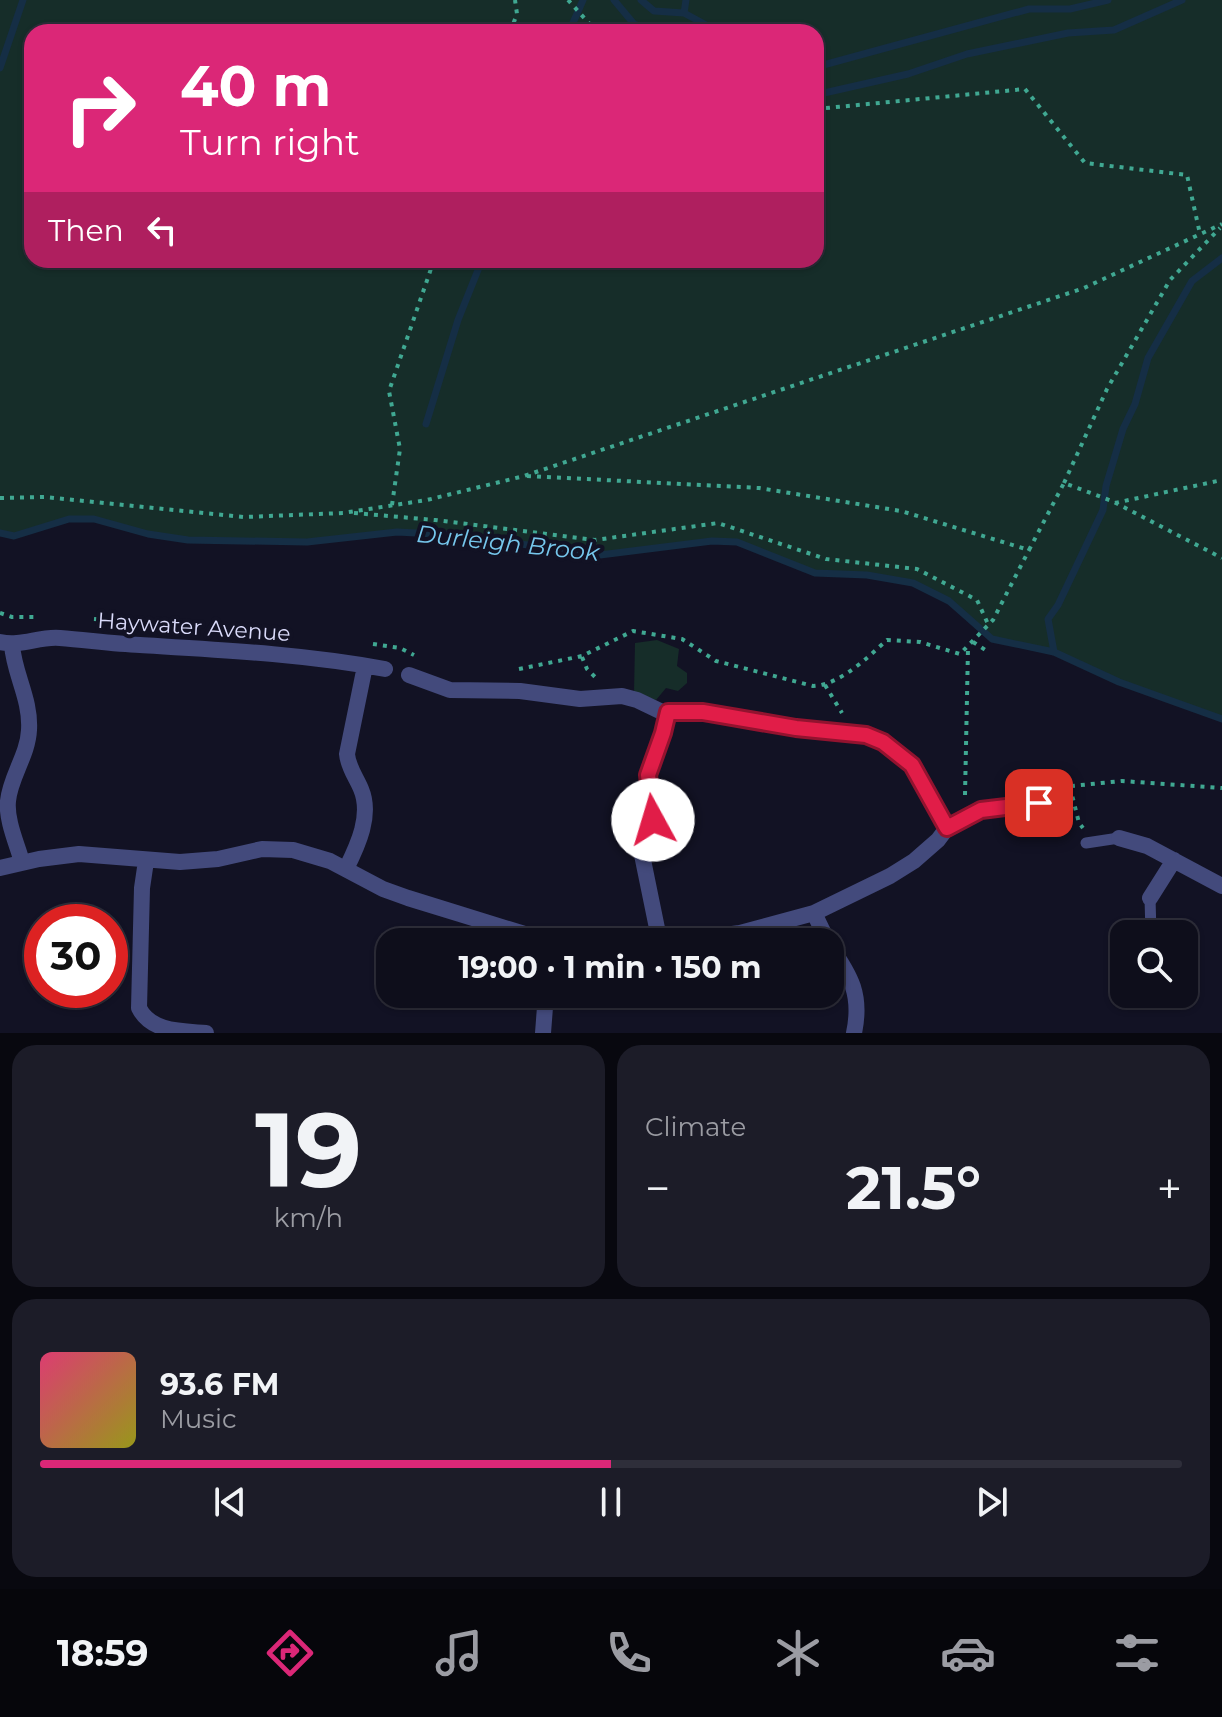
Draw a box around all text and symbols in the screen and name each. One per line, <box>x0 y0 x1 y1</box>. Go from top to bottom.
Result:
text: 40 m <box>180 52 331 120</box>
icon: right <box>48 56 152 160</box>
text: Turn right <box>180 120 360 164</box>
icon: left <box>140 208 184 252</box>
text: Then <box>48 212 124 249</box>
water label: Durleigh Brook <box>415 519 602 567</box>
street label: Haywater Avenue <box>97 607 291 647</box>
pin <box>1005 769 1073 837</box>
position arrow <box>611 778 695 862</box>
icon: arrive <box>1017 781 1061 825</box>
speed limit sign: 30 <box>24 904 128 1008</box>
map controls <box>1110 920 1198 1008</box>
button: search <box>1110 920 1198 1008</box>
text: 19:00 · 1 min · 150 m <box>459 949 761 986</box>
text: 19 <box>255 1086 362 1213</box>
text: Climate <box>645 1111 746 1143</box>
text: 21.5° <box>846 1151 981 1224</box>
text: − <box>645 1161 670 1215</box>
text: + <box>1157 1161 1182 1215</box>
text: km/h <box>274 1202 343 1234</box>
text: 93.6 FM <box>160 1366 279 1403</box>
text: Music <box>160 1403 237 1435</box>
icon: previous <box>208 1480 252 1524</box>
icon: pause <box>589 1480 633 1524</box>
icon: next <box>970 1480 1014 1524</box>
icon: directions <box>262 1625 318 1681</box>
icon: music <box>431 1625 487 1681</box>
icon: phone <box>601 1625 657 1681</box>
icon: climate <box>770 1625 826 1681</box>
icon: car <box>940 1625 996 1681</box>
icon: filters <box>1109 1625 1165 1681</box>
text: 18:59 <box>57 1631 148 1675</box>

